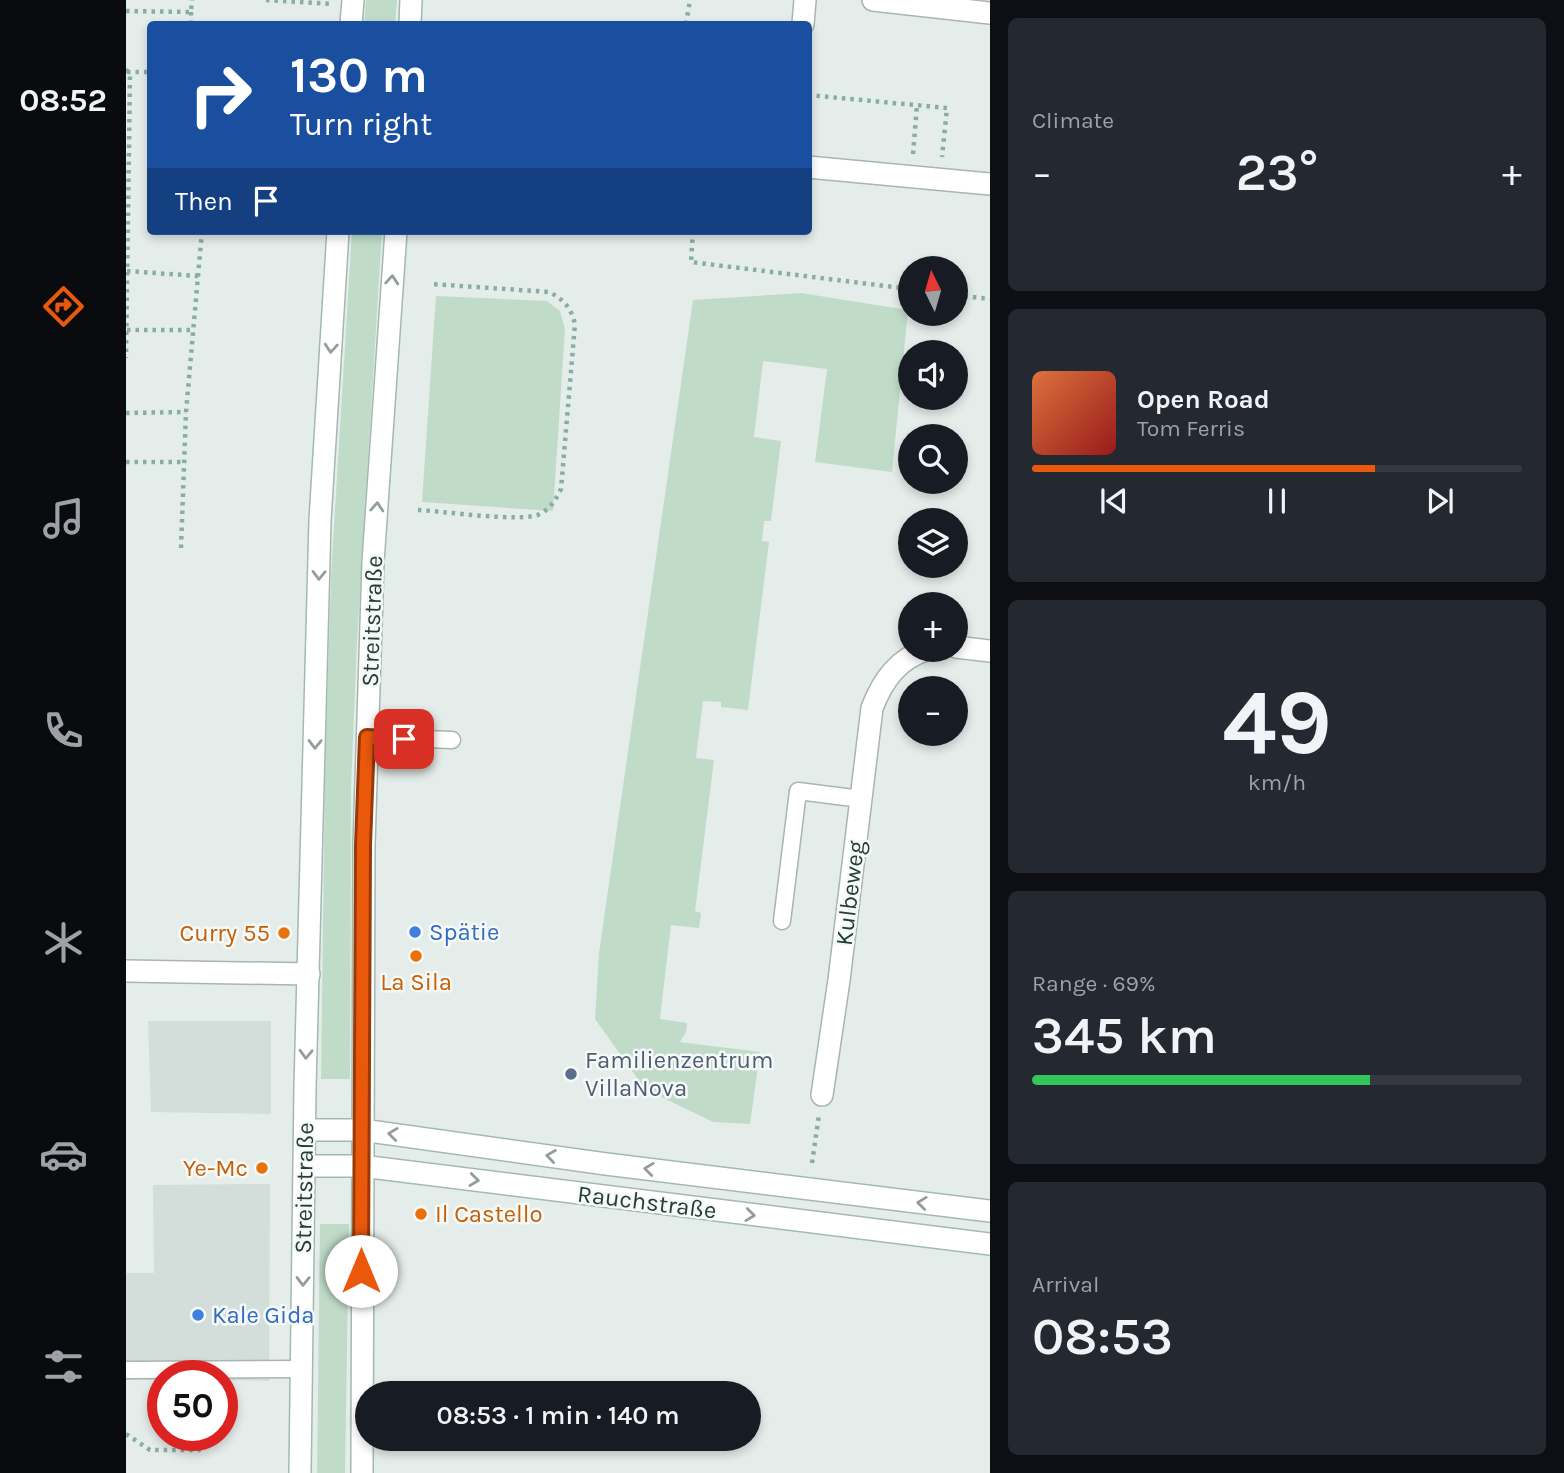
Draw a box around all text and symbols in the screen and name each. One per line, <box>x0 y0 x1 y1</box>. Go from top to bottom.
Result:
text: 130 m <box>290 47 428 104</box>
icon: right <box>175 49 266 140</box>
text: 08:52 <box>19 82 107 119</box>
text: Turn right <box>290 106 432 143</box>
text: Climate <box>1032 107 1114 134</box>
text: 23° <box>1236 142 1318 203</box>
text: − <box>1032 151 1052 196</box>
text: + <box>1502 151 1522 196</box>
icon: arrive <box>247 182 285 220</box>
text: Then <box>175 186 233 217</box>
north arrow <box>898 256 968 326</box>
map controls <box>898 256 968 746</box>
one-way arrow <box>385 275 400 286</box>
icon: directions <box>39 282 88 331</box>
button: sound <box>898 340 968 410</box>
one-way arrow <box>324 343 339 354</box>
text: Open Road <box>1137 384 1270 415</box>
text: Tom Ferris <box>1137 415 1245 442</box>
button: search <box>898 424 968 494</box>
icon: previous <box>1095 482 1133 520</box>
icon: pause <box>1258 482 1296 520</box>
icon: next <box>1421 482 1459 520</box>
icon: music <box>39 494 88 543</box>
one-way arrow <box>369 502 384 513</box>
button: layers <box>898 508 968 578</box>
street label: Streitstraße <box>356 555 388 687</box>
one-way arrow <box>311 570 326 581</box>
button: + <box>898 592 968 662</box>
text: 49 <box>1222 670 1332 776</box>
button: − <box>898 676 968 746</box>
icon: phone <box>39 706 88 755</box>
pin <box>374 709 434 769</box>
icon: arrive <box>385 720 423 758</box>
one-way arrow <box>307 739 322 750</box>
text: km/h <box>1248 769 1306 796</box>
street label: Kulbeweg <box>830 838 870 947</box>
icon: climate <box>39 918 88 967</box>
place label: Spätie <box>429 918 499 946</box>
place label: Curry 55 <box>179 919 270 947</box>
marker: Spätie <box>407 924 423 940</box>
marker: Curry 55 <box>276 925 292 941</box>
marker: La Sila <box>408 948 424 964</box>
place label: La Sila <box>380 968 452 996</box>
text: Range · 69% <box>1032 970 1156 997</box>
text: 345 km <box>1032 1005 1217 1066</box>
place label: Familienzentrum VillaNova <box>585 1046 773 1102</box>
one-way arrow <box>299 1049 314 1060</box>
marker: Familienzentrum VillaNova <box>563 1066 579 1082</box>
street label: Streitstraße <box>289 1122 319 1254</box>
one-way arrow <box>387 1127 399 1142</box>
icon: car <box>39 1130 88 1179</box>
one-way arrow <box>545 1149 557 1164</box>
place label: Ye-Mc <box>183 1154 248 1182</box>
marker: Ye-Mc <box>254 1160 270 1176</box>
one-way arrow <box>643 1161 654 1176</box>
one-way arrow <box>469 1173 480 1188</box>
street label: Rauchstraße <box>576 1180 718 1224</box>
one-way arrow <box>916 1195 928 1210</box>
place label: Il Castello <box>435 1200 543 1228</box>
marker: Il Castello <box>413 1206 429 1222</box>
one-way arrow <box>745 1207 756 1222</box>
position arrow <box>324 1234 398 1308</box>
text: Arrival <box>1032 1271 1099 1298</box>
one-way arrow <box>295 1277 311 1287</box>
place label: Kale Gida <box>212 1301 315 1329</box>
text: 08:53 <box>1032 1306 1173 1367</box>
marker: Kale Gida <box>190 1307 206 1323</box>
icon: filters <box>39 1342 88 1391</box>
speed limit sign: 50 <box>147 1360 238 1451</box>
text: 08:53 · 1 min · 140 m <box>437 1400 680 1431</box>

